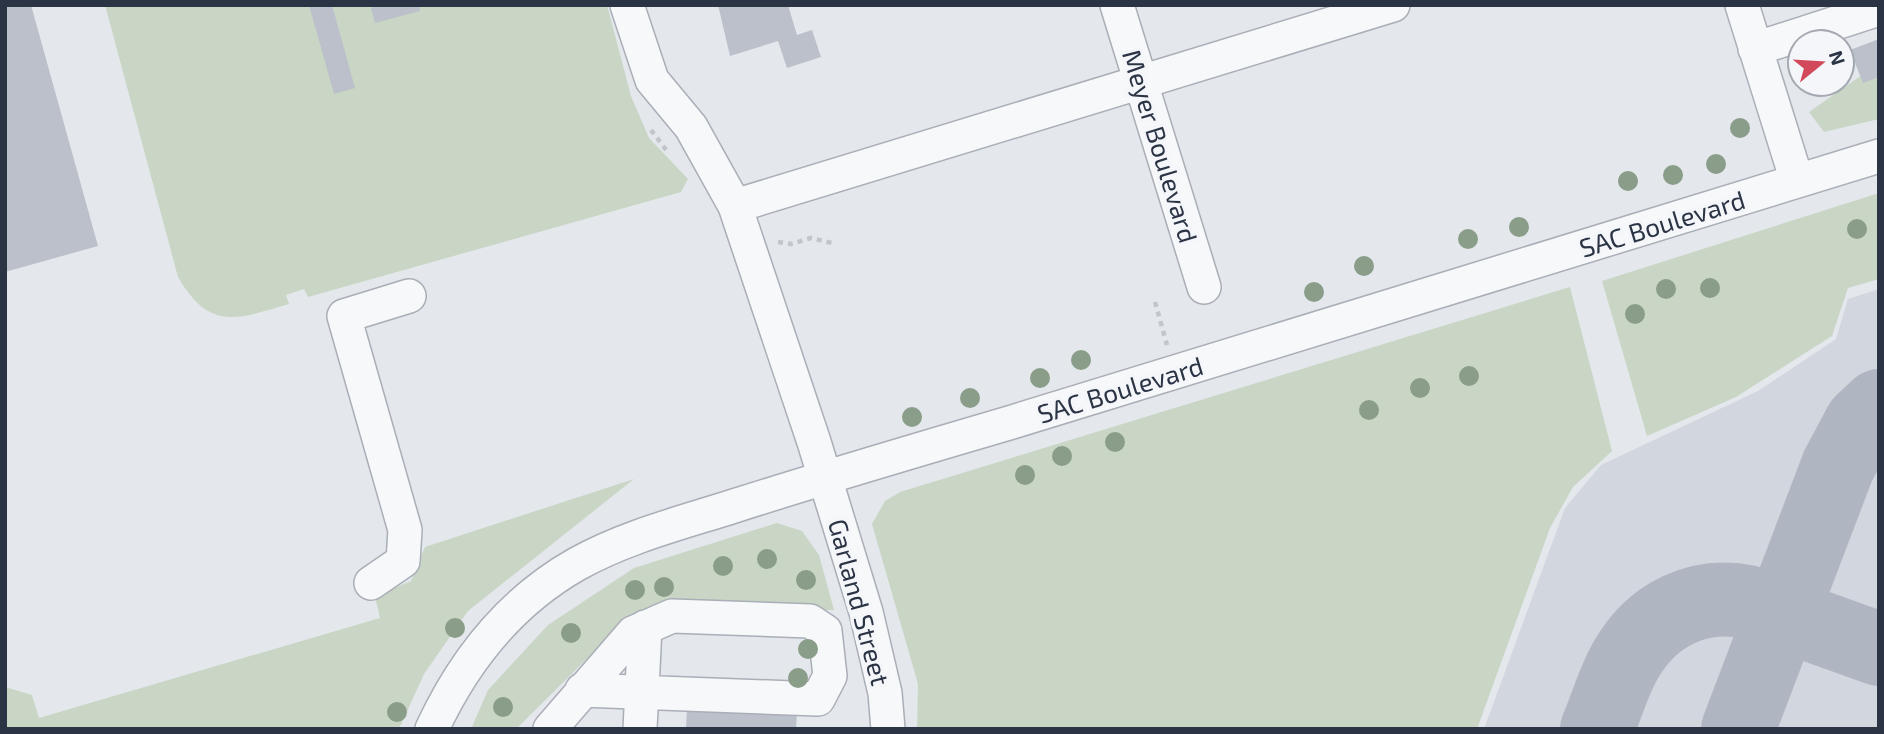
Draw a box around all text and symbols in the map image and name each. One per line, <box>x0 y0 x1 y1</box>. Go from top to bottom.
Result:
north arrow <box>1786 28 1856 98</box>
street label: Meyer Boulevard <box>1117 46 1205 246</box>
text: N <box>1825 48 1851 68</box>
street label: SAC Boulevard <box>1575 183 1749 263</box>
street label: SAC Boulevard <box>1033 349 1207 429</box>
street label: Garland Street <box>823 515 897 689</box>

